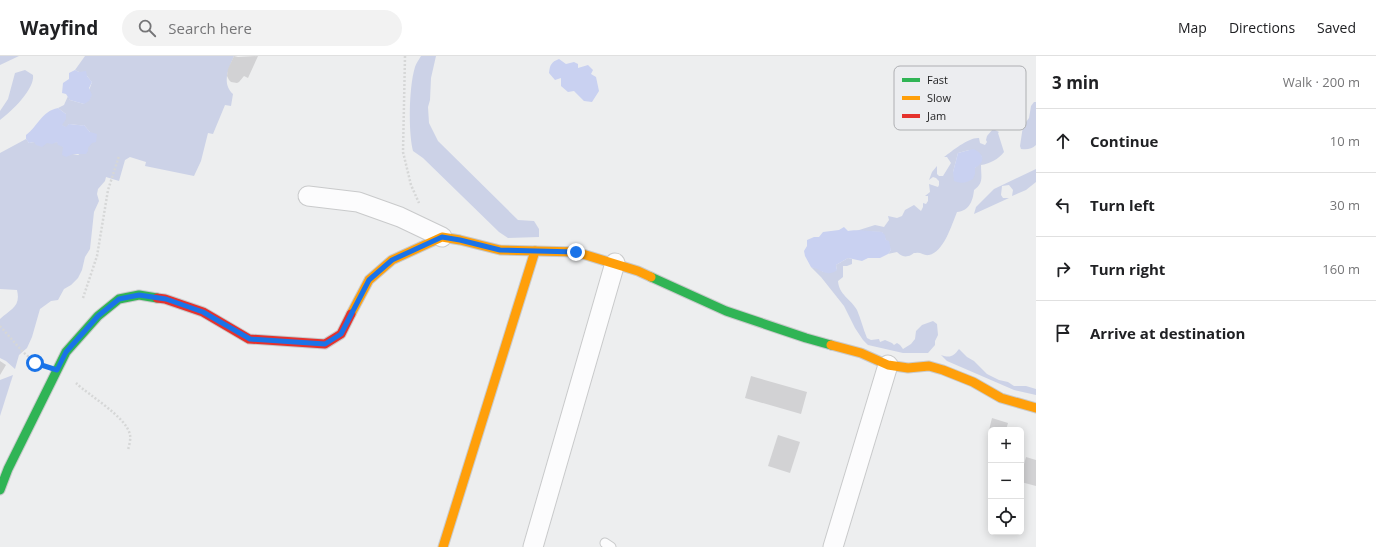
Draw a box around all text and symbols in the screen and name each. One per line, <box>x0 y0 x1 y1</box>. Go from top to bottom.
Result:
search box <box>122 10 402 46</box>
text: Wayfind <box>20 15 98 41</box>
icon: search <box>136 17 158 39</box>
text: Search here <box>168 18 252 38</box>
text: Map <box>1178 18 1207 37</box>
text: Directions <box>1229 18 1295 37</box>
text: Saved <box>1317 18 1356 37</box>
legend <box>894 66 1026 130</box>
text: 3 min <box>1052 71 1099 94</box>
text: Fast <box>927 72 948 87</box>
text: Walk · 200 m <box>1283 73 1360 91</box>
text: Slow <box>927 90 951 105</box>
text: Jam <box>926 108 946 123</box>
icon: ahead <box>1052 130 1074 152</box>
text: Continue <box>1090 131 1158 151</box>
text: 10 m <box>1330 132 1360 150</box>
icon: left <box>1052 194 1074 216</box>
text: Turn left <box>1090 195 1155 215</box>
text: 30 m <box>1330 196 1360 214</box>
route end <box>567 243 585 261</box>
icon: right <box>1052 258 1074 280</box>
text: Turn right <box>1090 259 1165 279</box>
text: 160 m <box>1322 260 1360 278</box>
icon: arrive <box>1052 322 1074 344</box>
text: Arrive at destination <box>1090 323 1245 343</box>
route start <box>26 354 44 372</box>
map controls <box>988 427 1024 535</box>
button: + <box>988 427 1024 463</box>
button: − <box>988 463 1024 499</box>
button: locate <box>988 499 1024 535</box>

